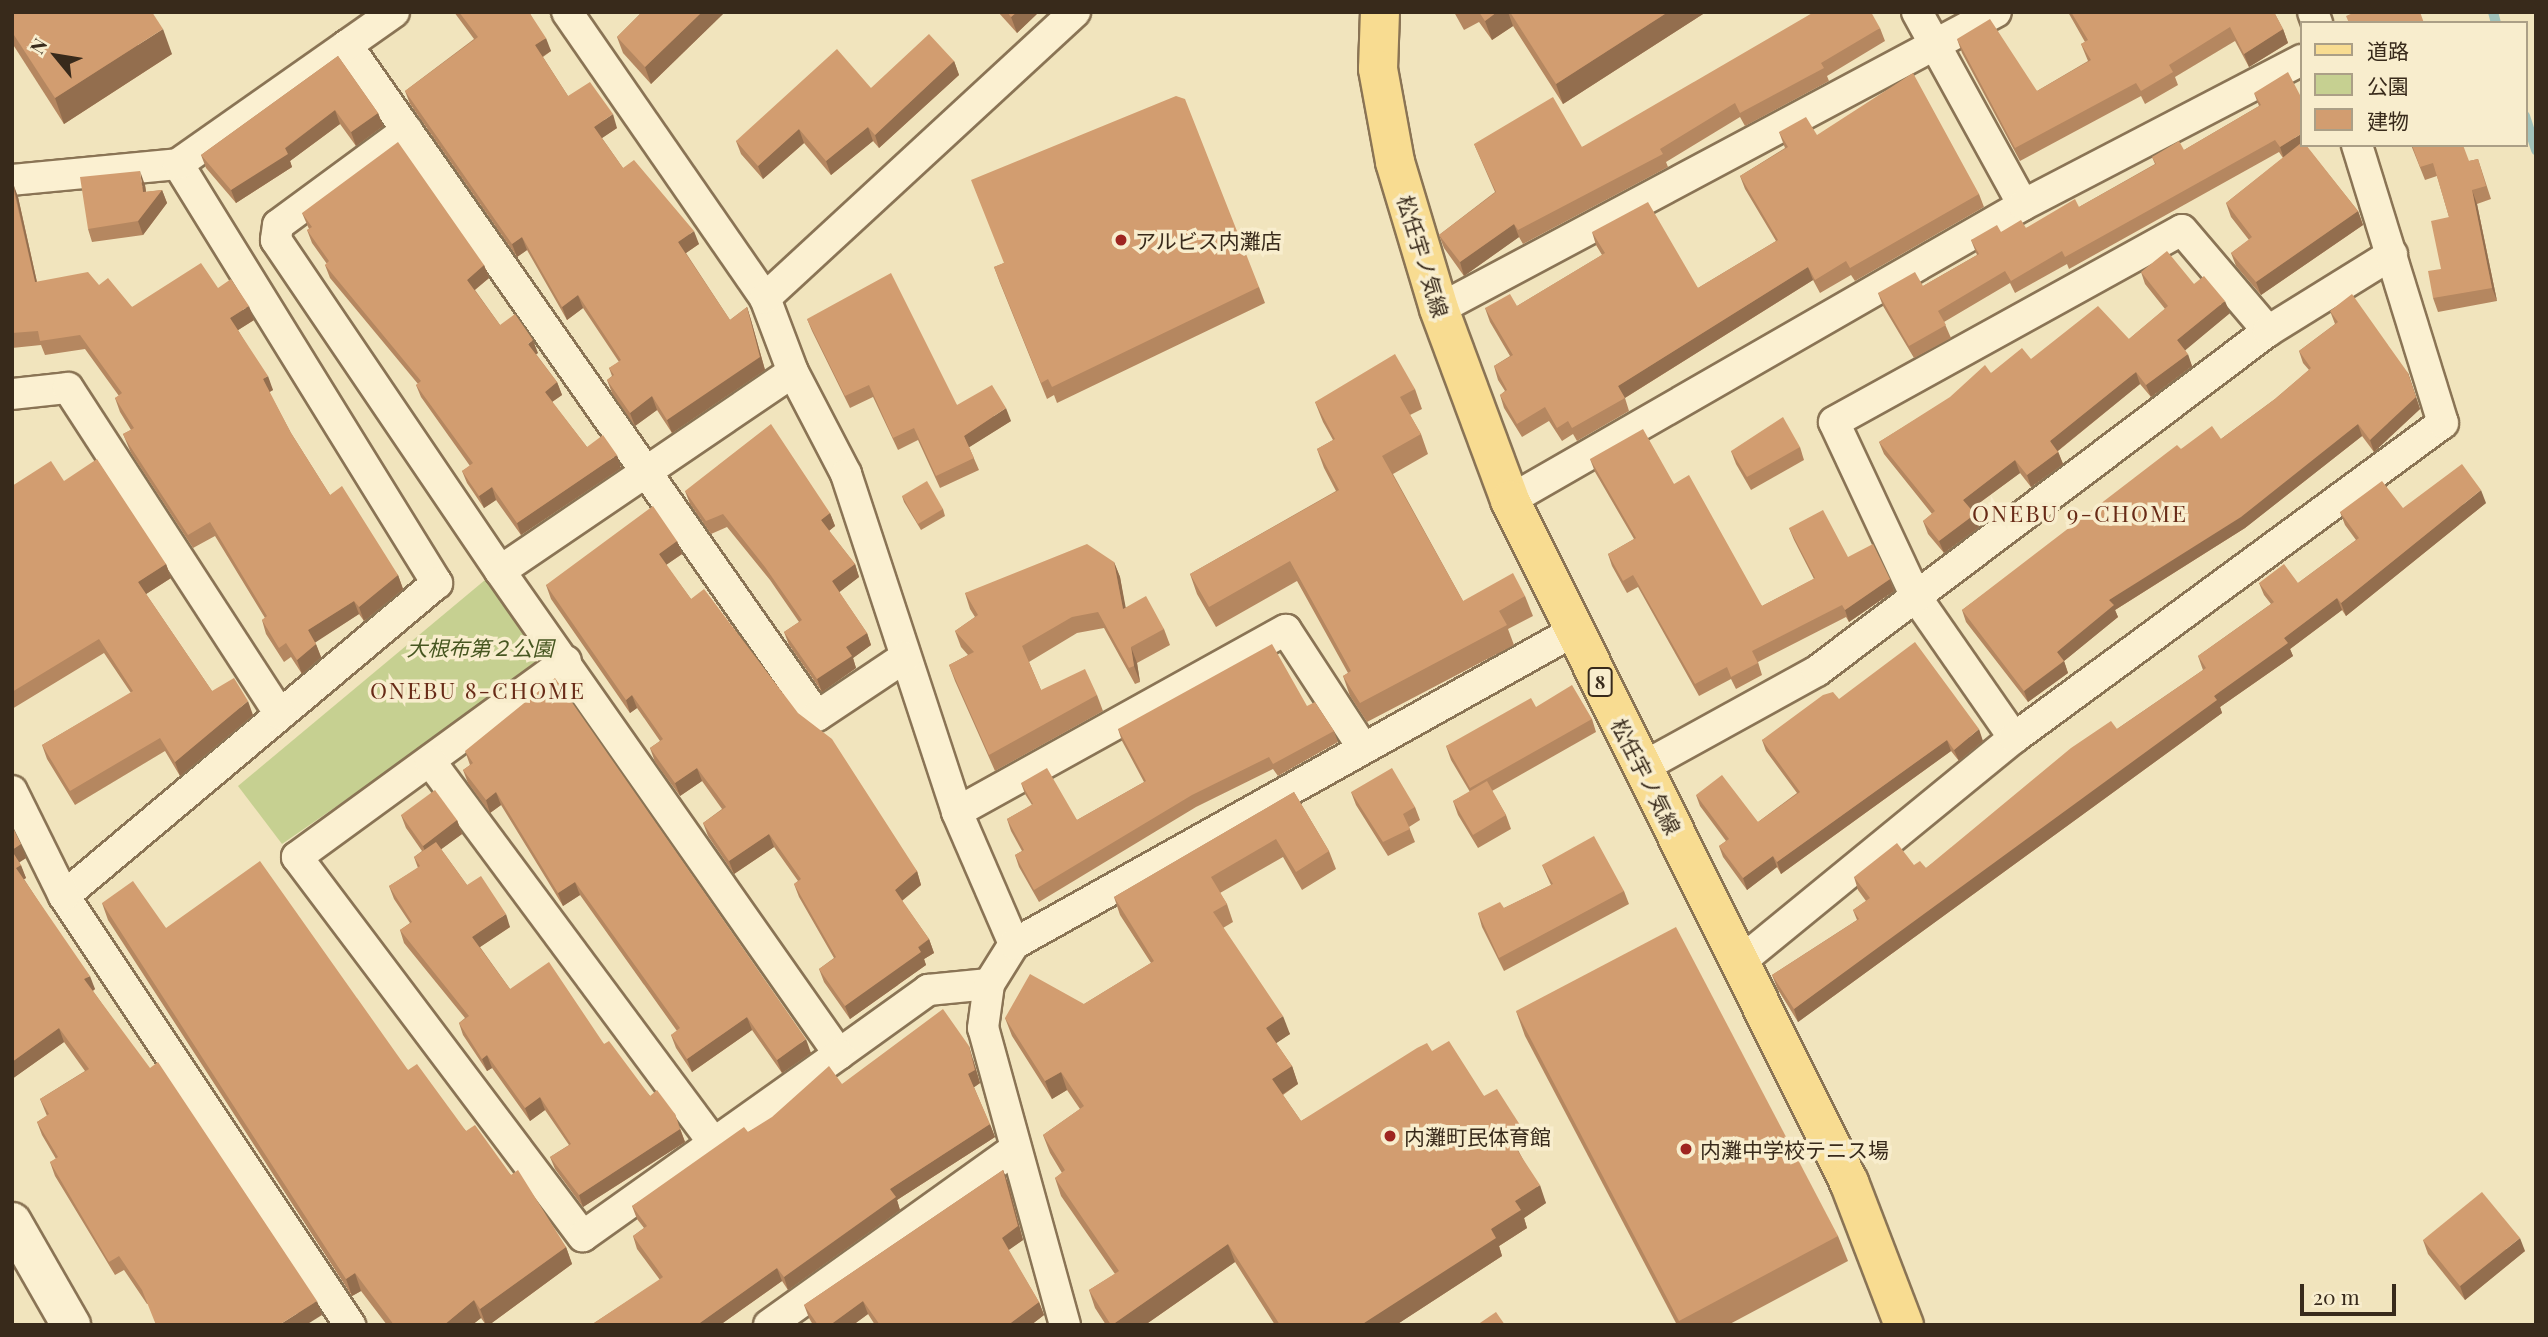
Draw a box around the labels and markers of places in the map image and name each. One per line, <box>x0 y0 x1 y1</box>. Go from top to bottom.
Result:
place label: アルビス内灘店 <box>1135 227 1282 253</box>
marker: アルビス内灘店 <box>1113 232 1129 248</box>
place label: 内灘町民体育館 <box>1404 1123 1551 1149</box>
marker: 内灘町民体育館 <box>1382 1128 1398 1144</box>
place label: 内灘中学校テニス場 <box>1700 1136 1889 1162</box>
marker: 内灘中学校テニス場 <box>1678 1141 1694 1157</box>

